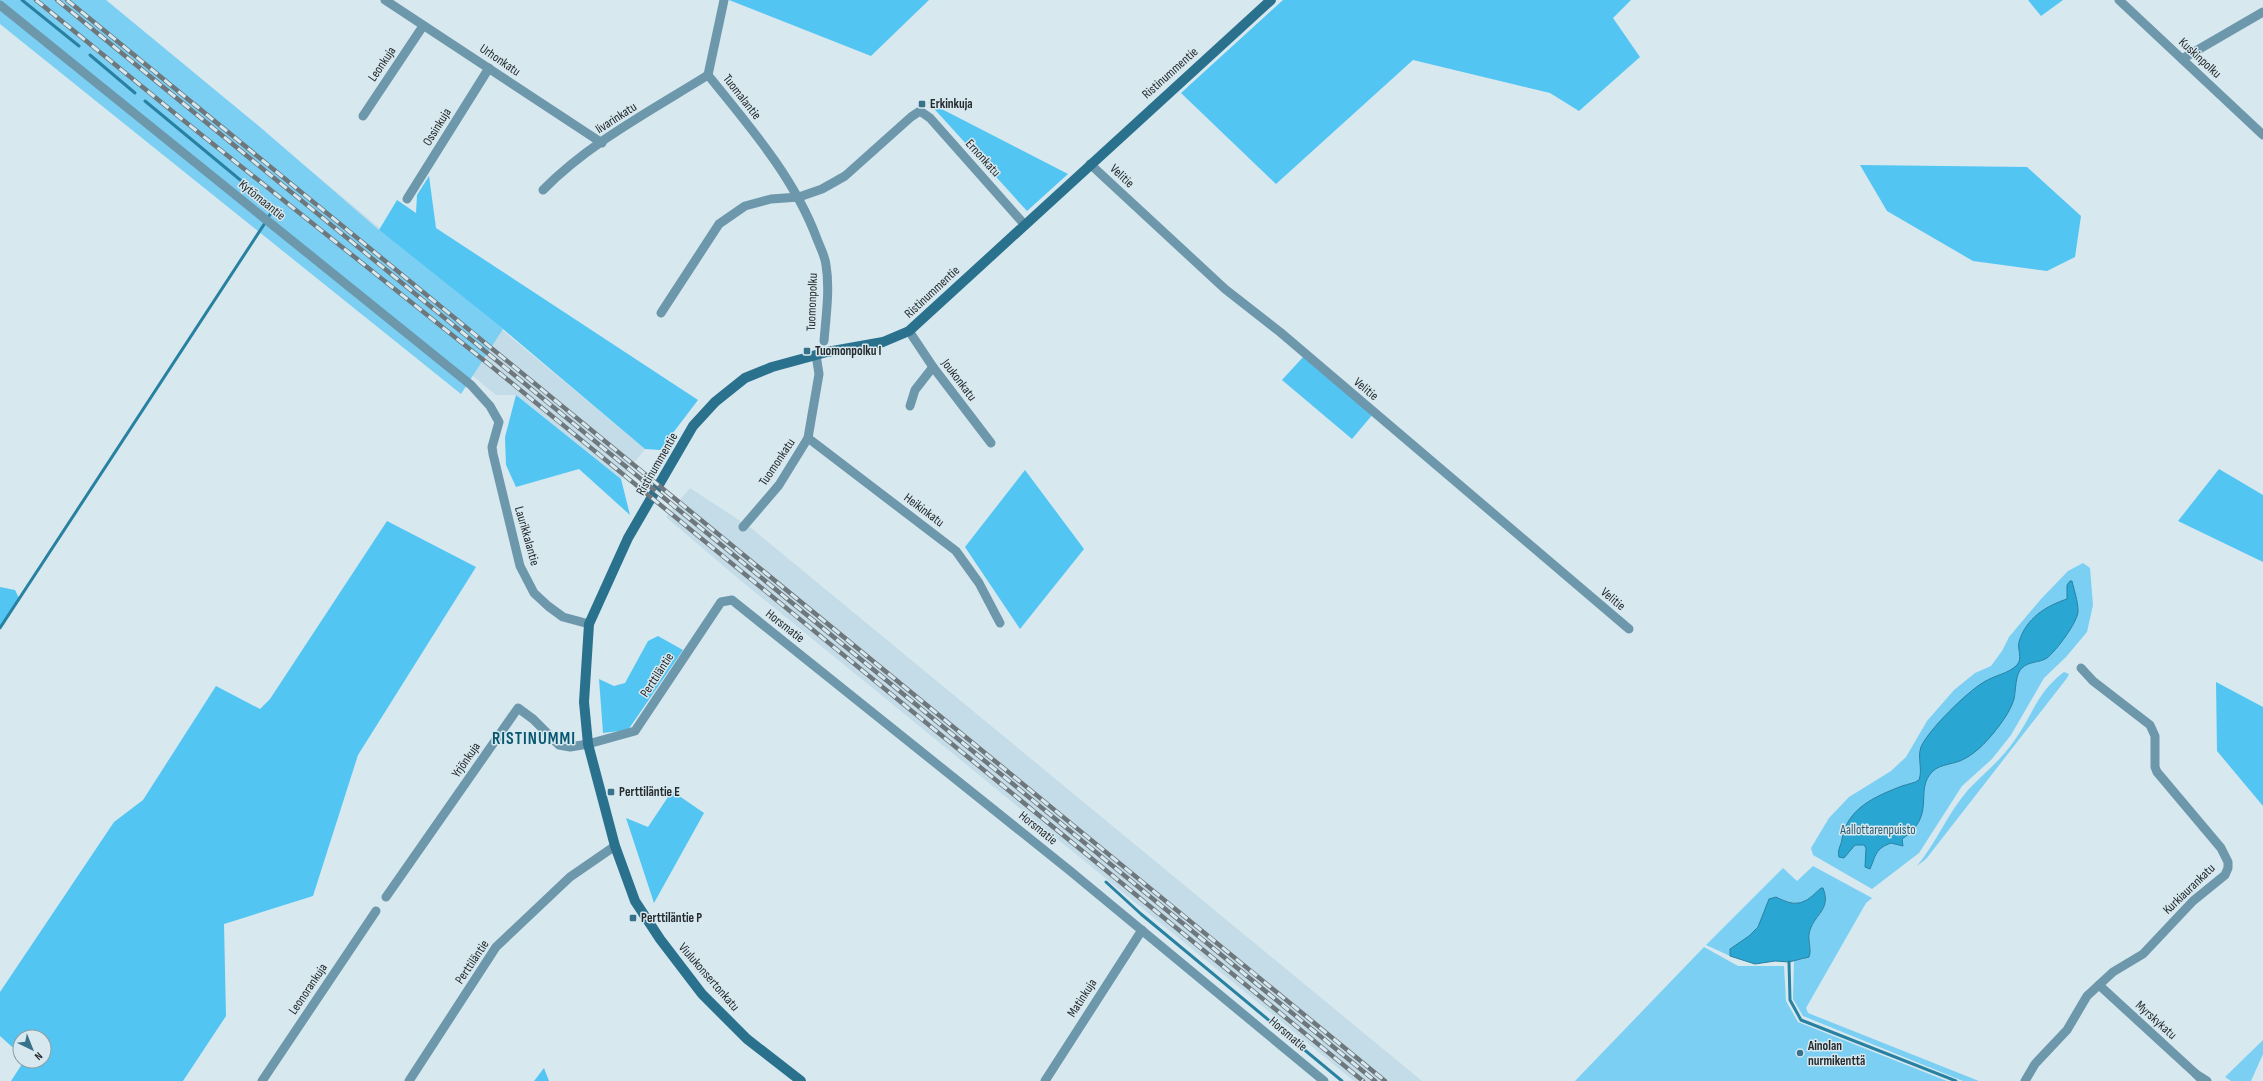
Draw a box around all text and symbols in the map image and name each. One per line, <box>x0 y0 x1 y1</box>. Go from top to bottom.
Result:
street label: Kuskinpolku <box>2175 34 2225 82</box>
street label: Urhonkatu <box>476 40 524 80</box>
street label: Leonkuja <box>365 44 399 84</box>
street label: Ristinummentie <box>1139 44 1201 102</box>
street label: Tuomalantie <box>719 71 765 123</box>
place label: Erkinkuja <box>930 96 973 112</box>
street label: Iivarinkatu <box>592 99 640 137</box>
marker: Erkinkuja <box>917 99 927 109</box>
street label: Ossinkuja <box>419 105 455 149</box>
street label: Ernonkatu <box>962 136 1004 180</box>
street label: Velitie <box>1107 161 1137 191</box>
street label: Kytömaantie <box>235 176 289 224</box>
street label: Ristinummentie <box>901 262 963 322</box>
street label: Tuomonpolku <box>803 273 821 331</box>
place label: Tuomonpolku I <box>815 343 881 359</box>
marker: Tuomonpolku I <box>802 346 812 356</box>
street label: Joukonkatu <box>937 355 980 404</box>
street label: Velitie <box>1350 374 1382 404</box>
street label: Ristinummentie <box>633 430 681 498</box>
street label: Tuomonkatu <box>755 435 799 489</box>
street label: Heikinkatu <box>901 490 947 530</box>
street label: Laurikkalantie <box>511 504 543 568</box>
street label: Velitie <box>1597 584 1629 614</box>
street label: Horsmatie <box>762 606 808 646</box>
street label: Perttiläntie <box>637 650 677 700</box>
district label: RISTINUMMI <box>492 729 576 749</box>
street label: Yrjönkuja <box>448 739 484 781</box>
place label: Perttiläntie E <box>619 784 680 800</box>
marker: Perttiläntie E <box>606 787 616 797</box>
street label: Horsmatie <box>1015 808 1061 848</box>
park label: Aallottarenpuisto <box>1839 822 1916 838</box>
street label: Kurkiaurankatu <box>2160 860 2218 918</box>
place label: Perttiläntie P <box>641 910 702 926</box>
marker: Perttiläntie P <box>628 913 638 923</box>
street label: Perttiläntie <box>451 937 493 987</box>
street label: Viulukonsertonkatu <box>675 940 743 1014</box>
street label: Leonorankuja <box>285 960 331 1018</box>
street label: Matinkuja <box>1064 976 1100 1020</box>
street label: Myrskykatu <box>2132 997 2180 1043</box>
street label: Horsmatie <box>1266 1013 1310 1055</box>
north arrow <box>12 1029 52 1069</box>
place label: Ainolan nurmikenttä <box>1807 1038 1865 1069</box>
marker: Ainolan nurmikenttä <box>1795 1048 1805 1058</box>
text: N <box>32 1049 45 1063</box>

